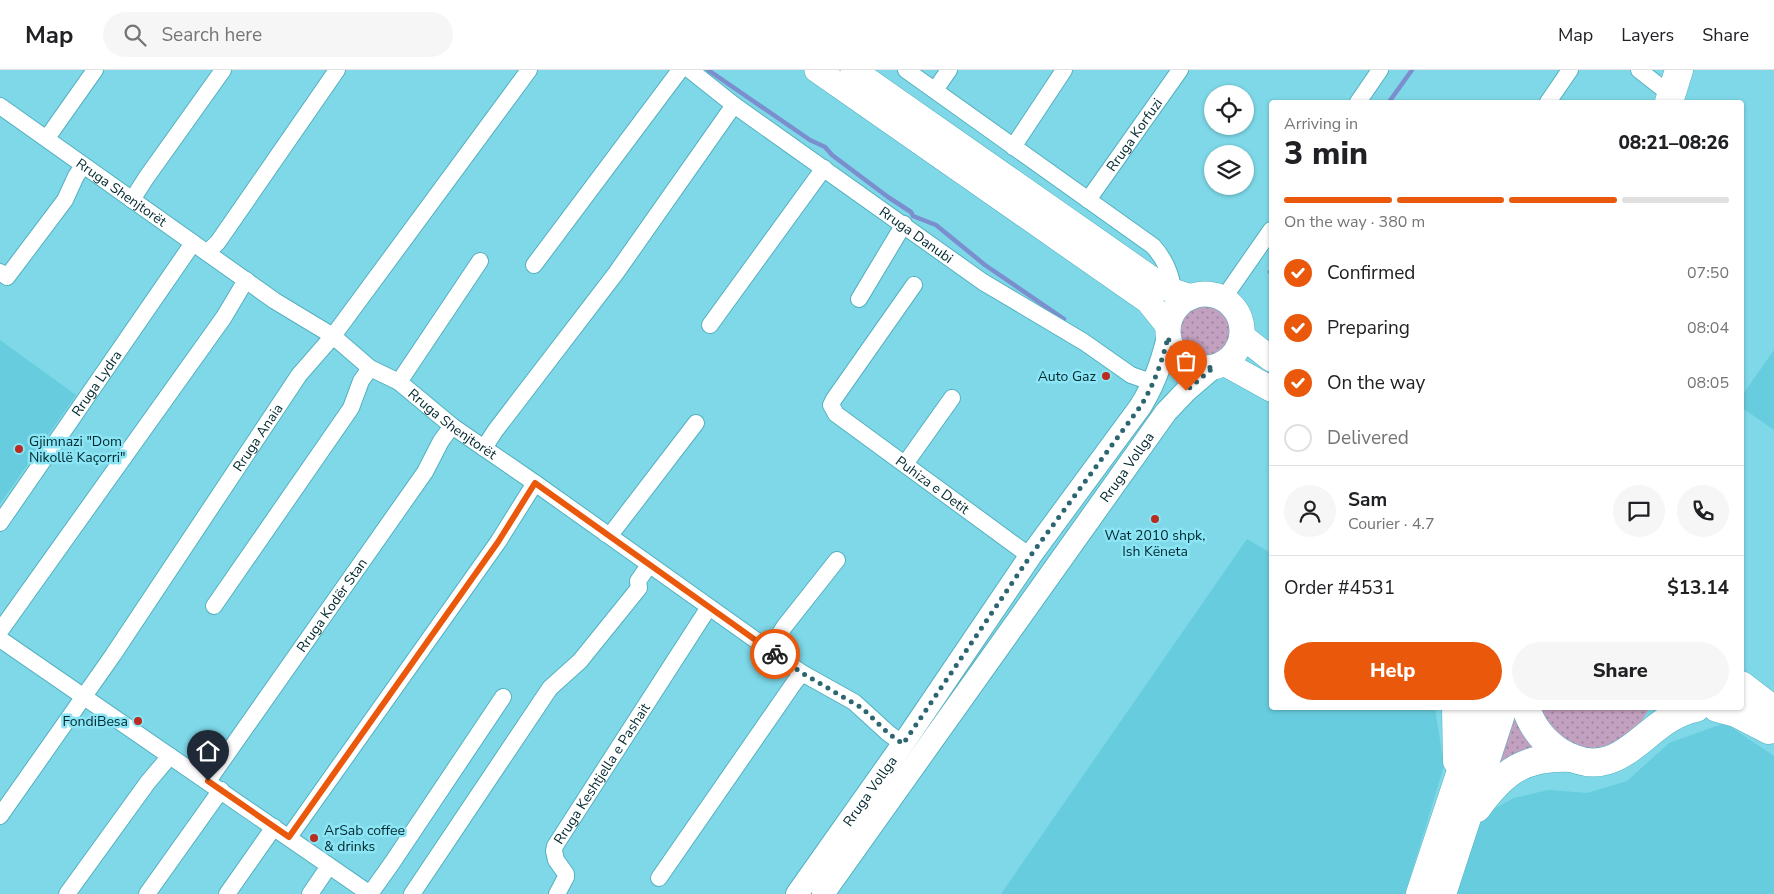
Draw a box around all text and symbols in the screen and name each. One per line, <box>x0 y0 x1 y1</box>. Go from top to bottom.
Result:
search box <box>103 12 453 57</box>
text: Map <box>25 19 73 51</box>
icon: search <box>121 21 149 49</box>
text: Search here <box>161 22 262 48</box>
text: Map <box>1558 23 1593 47</box>
text: Layers <box>1621 23 1674 47</box>
text: Share <box>1702 23 1749 47</box>
map controls <box>1204 85 1254 195</box>
button: locate <box>1204 85 1254 135</box>
street label: Rruga Korfuzi <box>1102 95 1167 175</box>
text: Arriving in <box>1284 113 1358 135</box>
text: 08:21–08:26 <box>1618 130 1729 156</box>
text: 3 min <box>1284 132 1368 175</box>
button: layers <box>1204 145 1254 195</box>
street label: Rruga Shenjtorët <box>72 154 170 231</box>
street label: Rruga Danubi <box>875 202 957 268</box>
text: On the way · 380 m <box>1284 211 1425 233</box>
icon: check <box>1284 259 1312 287</box>
text: Confirmed <box>1327 260 1415 286</box>
text: 07:50 <box>1687 262 1729 284</box>
icon: check <box>1284 314 1312 342</box>
text: Preparing <box>1327 315 1410 341</box>
text: 08:04 <box>1687 317 1729 339</box>
pin <box>1165 340 1207 391</box>
street label: Rruga Lydra <box>67 347 126 420</box>
icon: bag <box>1172 347 1200 375</box>
place label: Auto Gaz <box>1038 367 1097 386</box>
icon: check <box>1284 369 1312 397</box>
marker: Auto Gaz <box>1100 370 1112 382</box>
text: On the way <box>1327 370 1425 396</box>
text: 08:05 <box>1687 372 1729 394</box>
street label: Rruga Shenjtorët <box>404 384 500 464</box>
street label: Rruga Anaia <box>229 400 287 475</box>
text: Delivered <box>1327 425 1409 451</box>
street label: Rruga Vollga <box>1096 428 1159 506</box>
place label: Gjimnazi "Dom Nikollë Kaçorri" <box>29 432 126 467</box>
marker: Gjimnazi "Dom Nikollë Kaçorri" <box>13 443 25 455</box>
street label: Puhiza e Detit <box>891 452 973 519</box>
button: person <box>1284 485 1336 537</box>
button: chat <box>1613 485 1665 537</box>
button: phone <box>1677 485 1729 537</box>
text: Sam <box>1348 487 1387 513</box>
marker: Wat 2010 shpk, Ish Këneta <box>1149 513 1161 525</box>
text: Courier · 4.7 <box>1348 513 1434 535</box>
place label: Wat 2010 shpk, Ish Këneta <box>1105 526 1205 561</box>
street label: Rruga Kodër Stan <box>292 554 372 656</box>
text: Order #4531 <box>1284 575 1395 601</box>
text: $13.14 <box>1667 575 1729 601</box>
courier <box>750 629 800 679</box>
icon: bike <box>761 640 789 668</box>
button: Help <box>1284 642 1502 700</box>
button: Share <box>1512 642 1729 700</box>
street label: Rruga Keshtjella e Pashait <box>550 699 655 848</box>
place label: FondiBesa <box>62 712 128 731</box>
marker: FondiBesa <box>132 715 144 727</box>
pin <box>187 730 229 781</box>
icon: home <box>194 737 222 765</box>
street label: Rruga Vollga <box>839 752 902 830</box>
place label: ArSab coffee & drinks <box>324 821 405 856</box>
marker: ArSab coffee & drinks <box>308 832 320 844</box>

